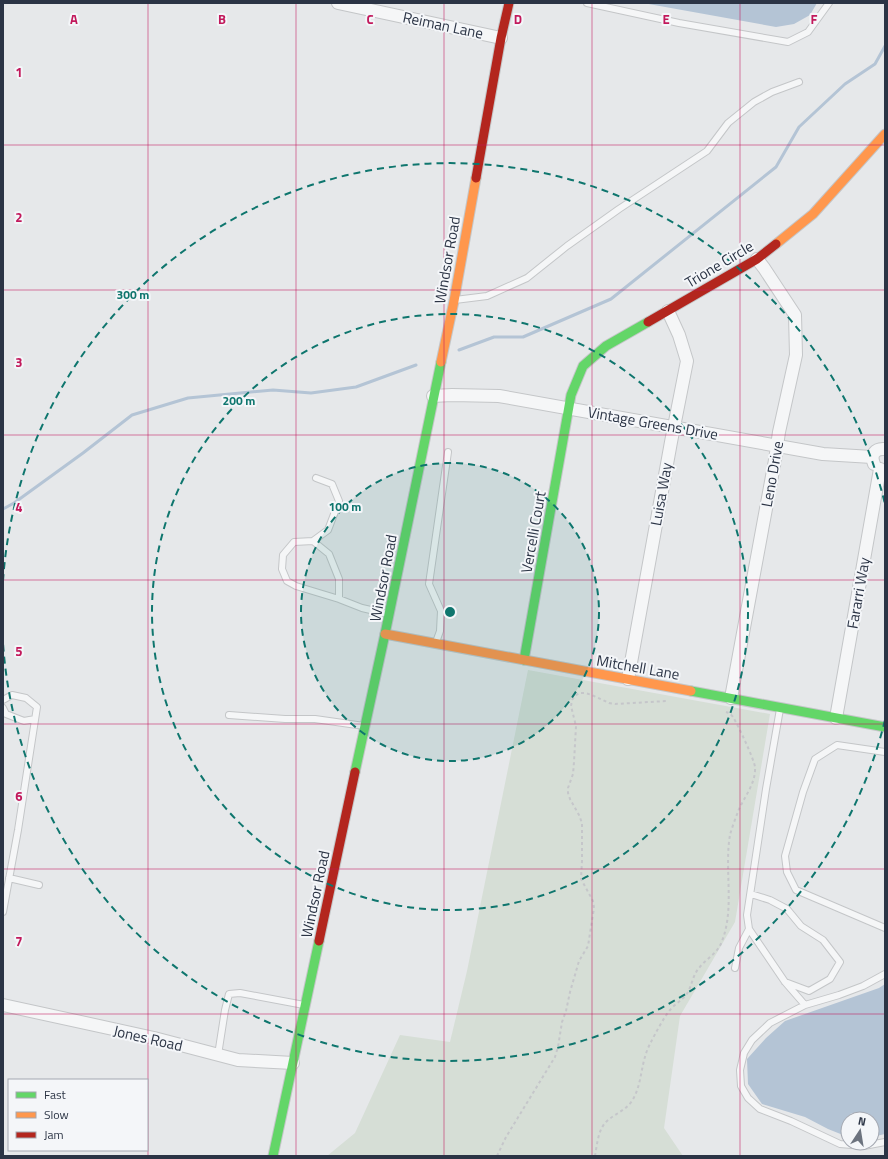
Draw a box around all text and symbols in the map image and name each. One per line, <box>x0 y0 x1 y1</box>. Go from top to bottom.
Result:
street label: Reiman Lane <box>401 5 485 45</box>
text: A <box>70 9 78 29</box>
text: B <box>218 9 226 29</box>
text: C <box>366 9 374 29</box>
text: D <box>514 9 522 29</box>
text: E <box>662 9 670 29</box>
text: F <box>811 9 818 29</box>
text: 1 <box>15 62 23 82</box>
text: 2 <box>15 207 23 227</box>
street label: Windsor Road <box>428 214 466 306</box>
street label: Trione Circle <box>681 235 757 293</box>
text: 300 m <box>117 285 149 304</box>
text: 3 <box>15 352 23 372</box>
text: 200 m <box>223 391 255 410</box>
street label: Vintage Greens Drive <box>586 400 720 446</box>
street label: Leno Drive <box>755 439 789 509</box>
street label: Luisa Way <box>644 461 678 527</box>
street label: Vercelli Court <box>514 489 552 575</box>
text: 4 <box>15 497 23 517</box>
text: 100 m <box>329 497 361 516</box>
street label: Windsor Road <box>363 532 403 624</box>
street label: Fararri Way <box>840 555 876 631</box>
centre of rings <box>443 605 457 619</box>
text: 5 <box>15 641 23 661</box>
street label: Mitchell Lane <box>595 648 681 686</box>
text: 6 <box>15 786 23 806</box>
street label: Windsor Road <box>295 848 335 940</box>
text: 7 <box>15 931 23 951</box>
street label: Jones Road <box>111 1019 185 1057</box>
legend <box>8 1079 148 1151</box>
text: Fast <box>44 1085 67 1104</box>
text: Slow <box>44 1105 69 1124</box>
north arrow <box>840 1111 880 1151</box>
text: N <box>857 1113 867 1130</box>
text: Jam <box>44 1125 64 1144</box>

